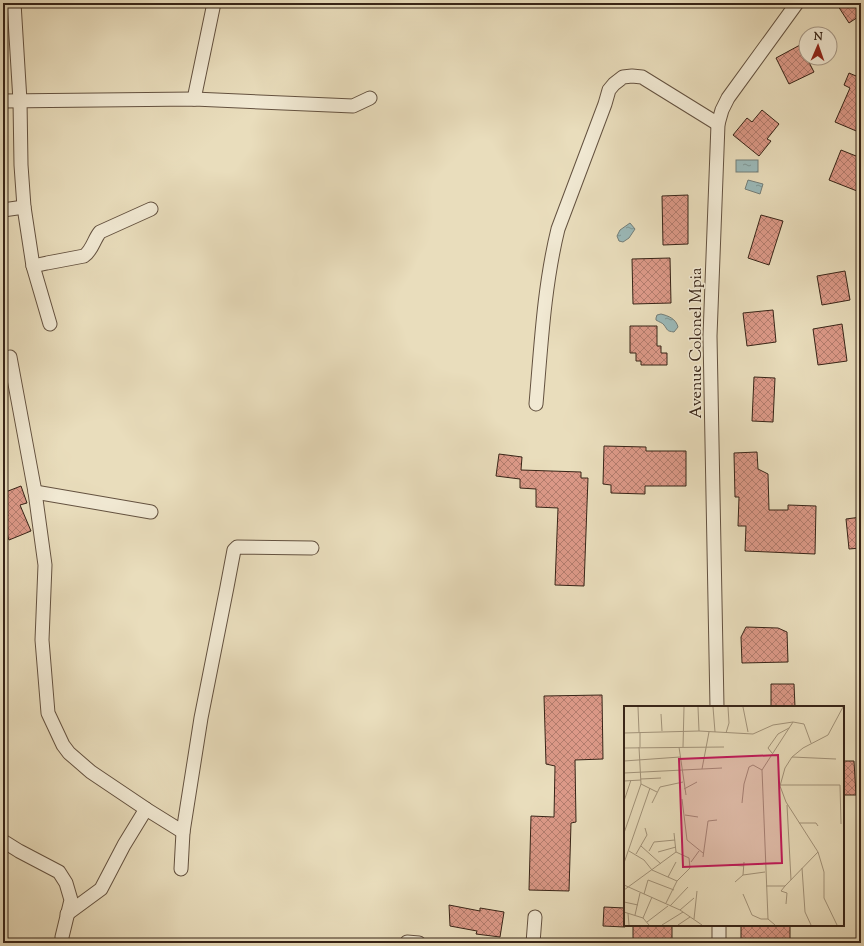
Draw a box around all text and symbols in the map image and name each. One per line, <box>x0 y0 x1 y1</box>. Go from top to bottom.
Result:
north arrow <box>798 26 838 66</box>
text: N <box>813 29 823 45</box>
street label: Avenue Colonel Mpia <box>686 267 709 418</box>
inset map <box>624 706 844 926</box>

